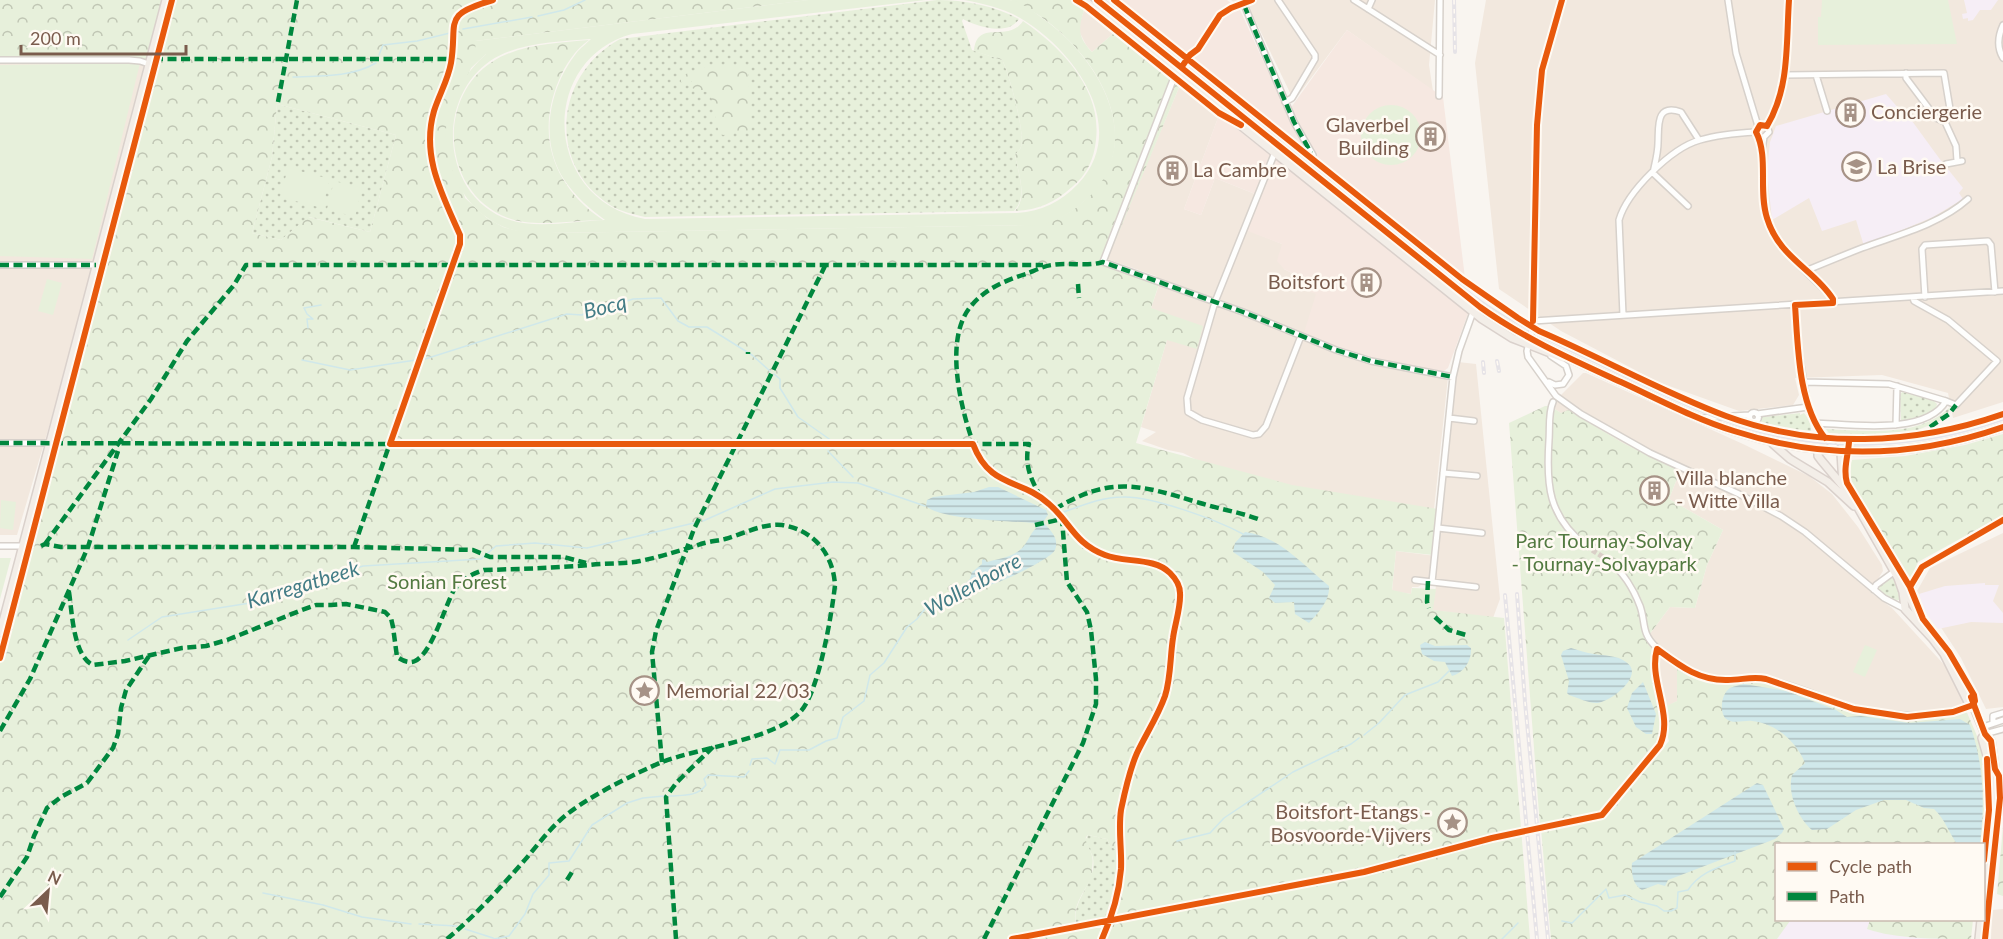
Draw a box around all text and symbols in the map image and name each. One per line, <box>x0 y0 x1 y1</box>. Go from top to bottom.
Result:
scale bar <box>21 18 186 56</box>
text: 200 m <box>30 27 81 49</box>
building icon: Conciergerie <box>1834 96 1866 128</box>
place label: Conciergerie <box>1871 99 1982 123</box>
place label: Glaverbel Building <box>1326 112 1409 159</box>
building icon: Glaverbel Building <box>1414 121 1446 153</box>
school or university icon: La Brise <box>1840 151 1872 183</box>
building icon: La Cambre <box>1156 154 1188 186</box>
place label: La Brise <box>1877 154 1946 178</box>
place label: La Cambre <box>1193 157 1287 181</box>
building icon: Boitsfort <box>1350 266 1382 298</box>
place label: Boitsfort <box>1268 269 1345 293</box>
water label: Bocq <box>580 288 629 323</box>
place label: Villa blanche - Witte Villa <box>1676 465 1787 512</box>
building icon: Villa blanche - Witte Villa <box>1639 474 1671 506</box>
park label: Parc Tournay-Solvay - Tournay-Solvaypark <box>1511 528 1697 575</box>
water label: Wollenborre <box>920 547 1025 620</box>
water label: Karregatbeek <box>243 554 363 613</box>
park label: Sonian Forest <box>387 569 507 593</box>
place icon: Memorial 22/03 <box>629 675 661 707</box>
place label: Memorial 22/03 <box>666 678 810 702</box>
place label: Boitsfort-Etangs - Bosvoorde-Vijvers <box>1271 799 1431 846</box>
place icon: Boitsfort-Etangs - Bosvoorde-Vijvers <box>1436 807 1468 839</box>
legend <box>1775 843 1985 921</box>
text: Cycle path <box>1829 855 1912 877</box>
north arrow <box>18 861 78 921</box>
text: N <box>45 866 64 888</box>
text: Path <box>1829 885 1865 907</box>

